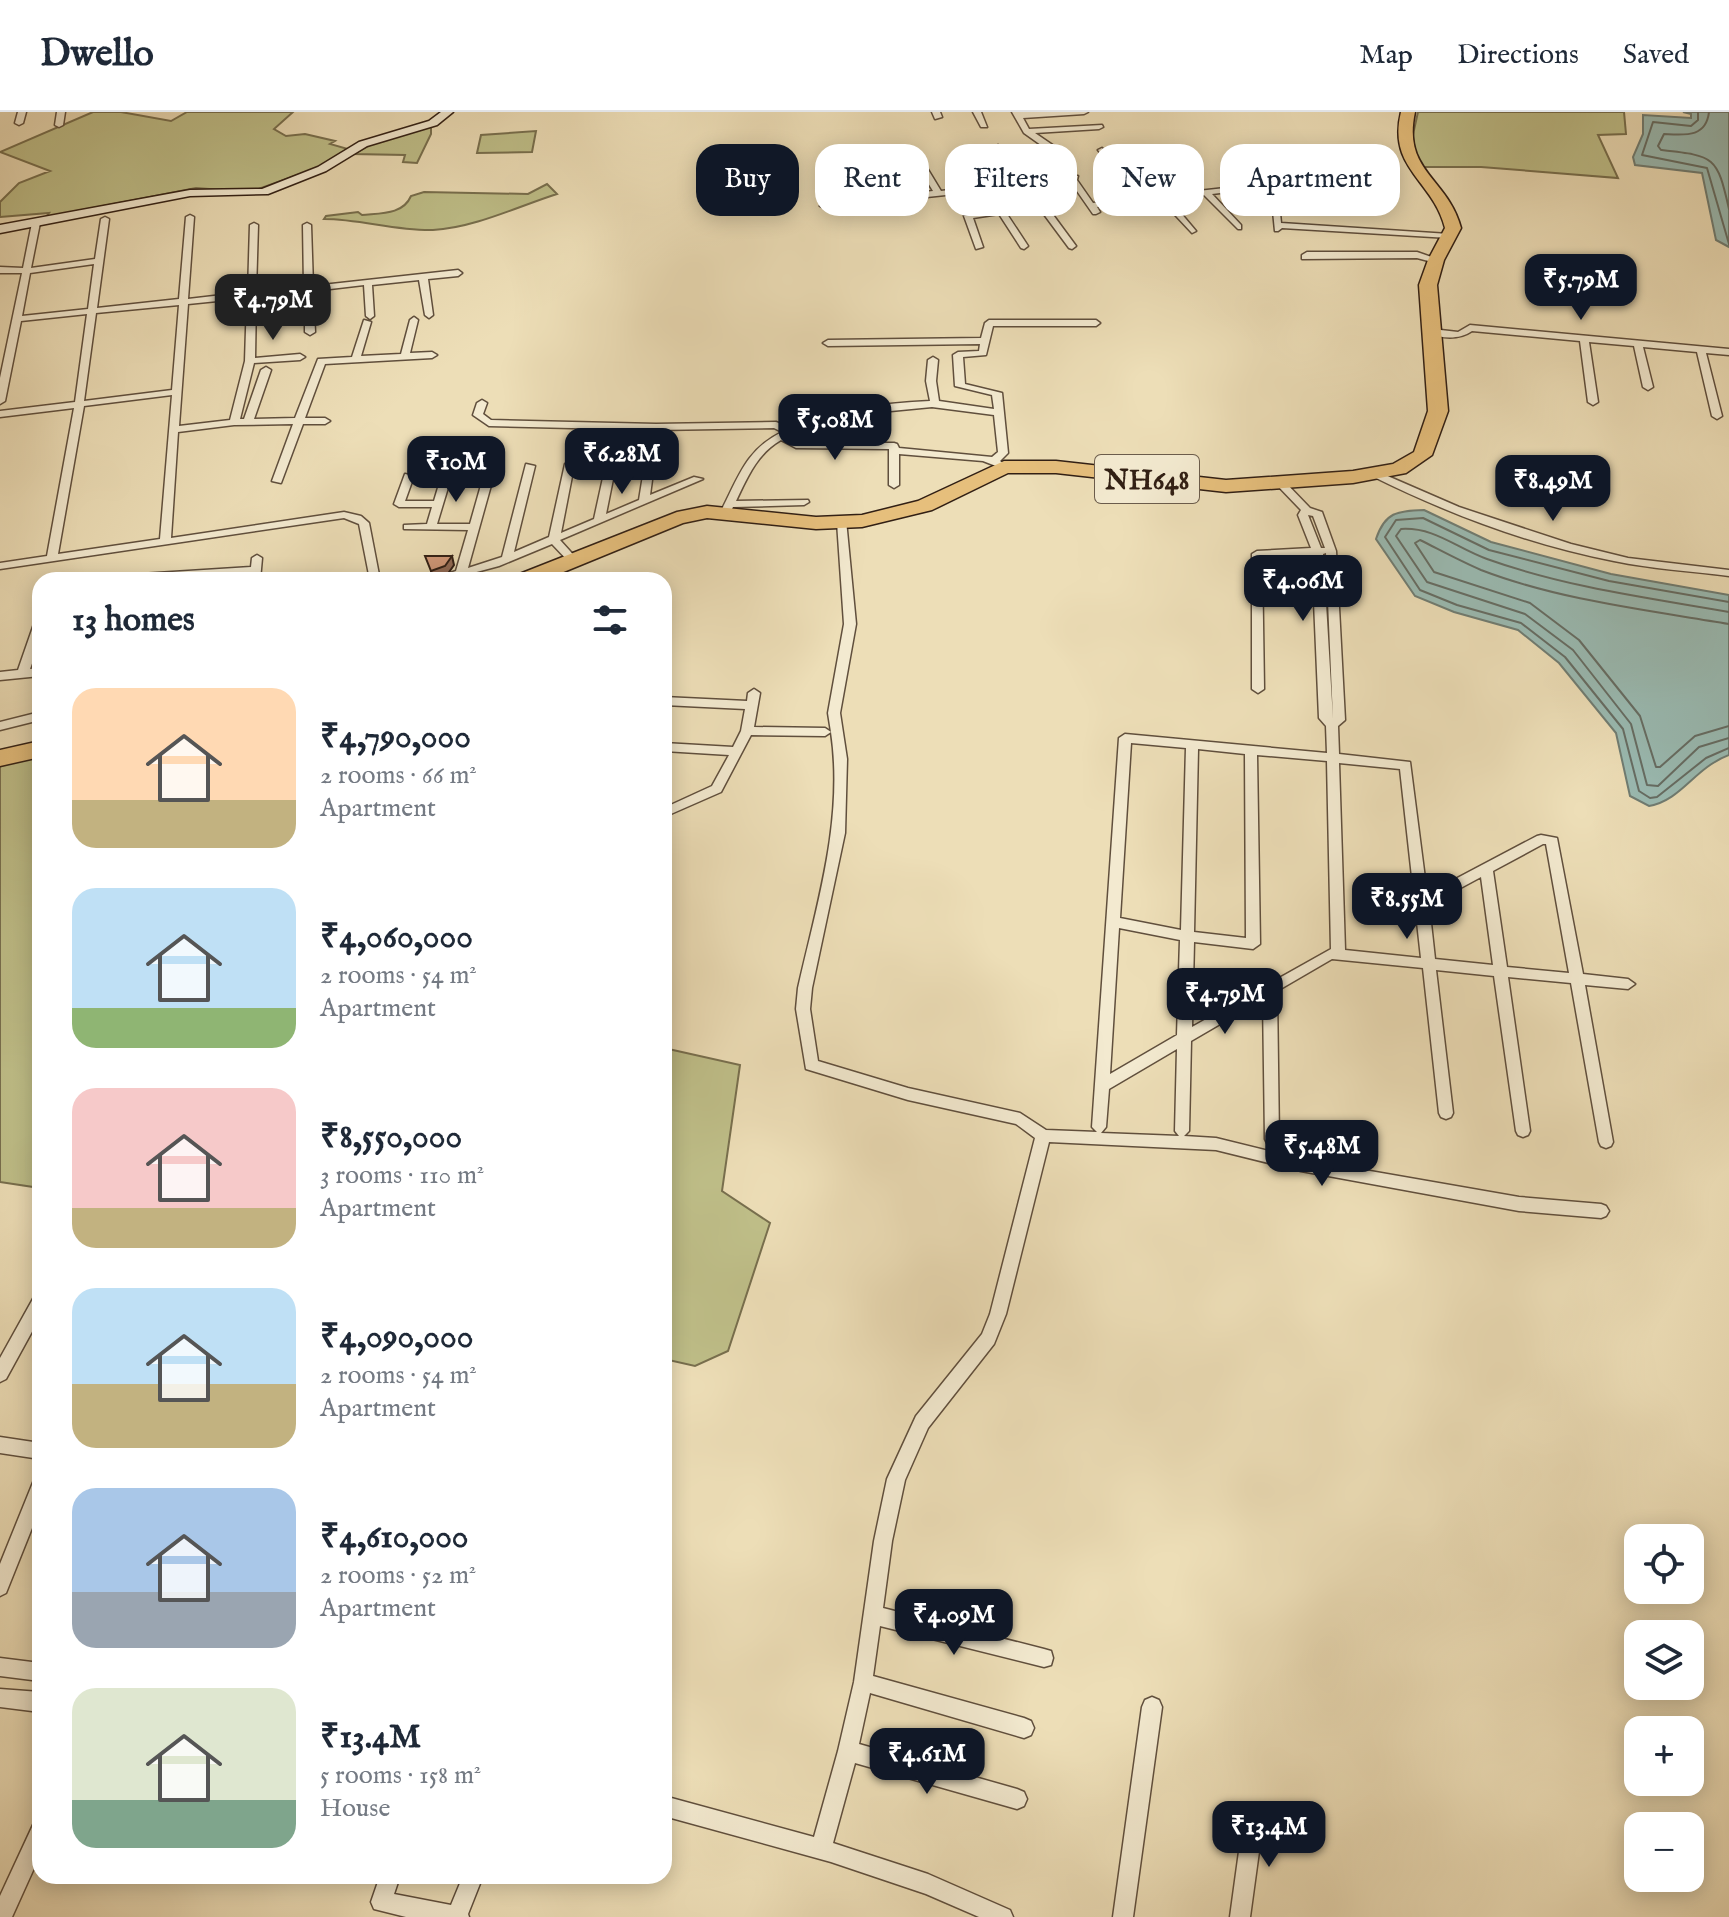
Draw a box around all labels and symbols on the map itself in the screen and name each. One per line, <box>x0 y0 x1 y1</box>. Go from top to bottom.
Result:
pin: ₹5.79M <box>1516 254 1646 322</box>
pin: ₹4.79M <box>208 274 338 342</box>
pin: ₹5.08M <box>770 394 900 462</box>
pin: ₹6.28M <box>557 428 687 496</box>
pin: ₹10M <box>409 436 503 504</box>
road number: NH648 <box>1095 455 1199 503</box>
pin: ₹8.49M <box>1488 455 1618 523</box>
pin: ₹4.06M <box>1238 555 1368 623</box>
pin: ₹8.55M <box>1342 873 1472 941</box>
pin: ₹4.79M <box>1160 968 1290 1036</box>
pin: ₹5.48M <box>1257 1120 1387 1188</box>
pin: ₹4.09M <box>889 1589 1019 1657</box>
pin: ₹4.61M <box>862 1728 992 1796</box>
pin: ₹13.4M <box>1204 1801 1334 1869</box>

